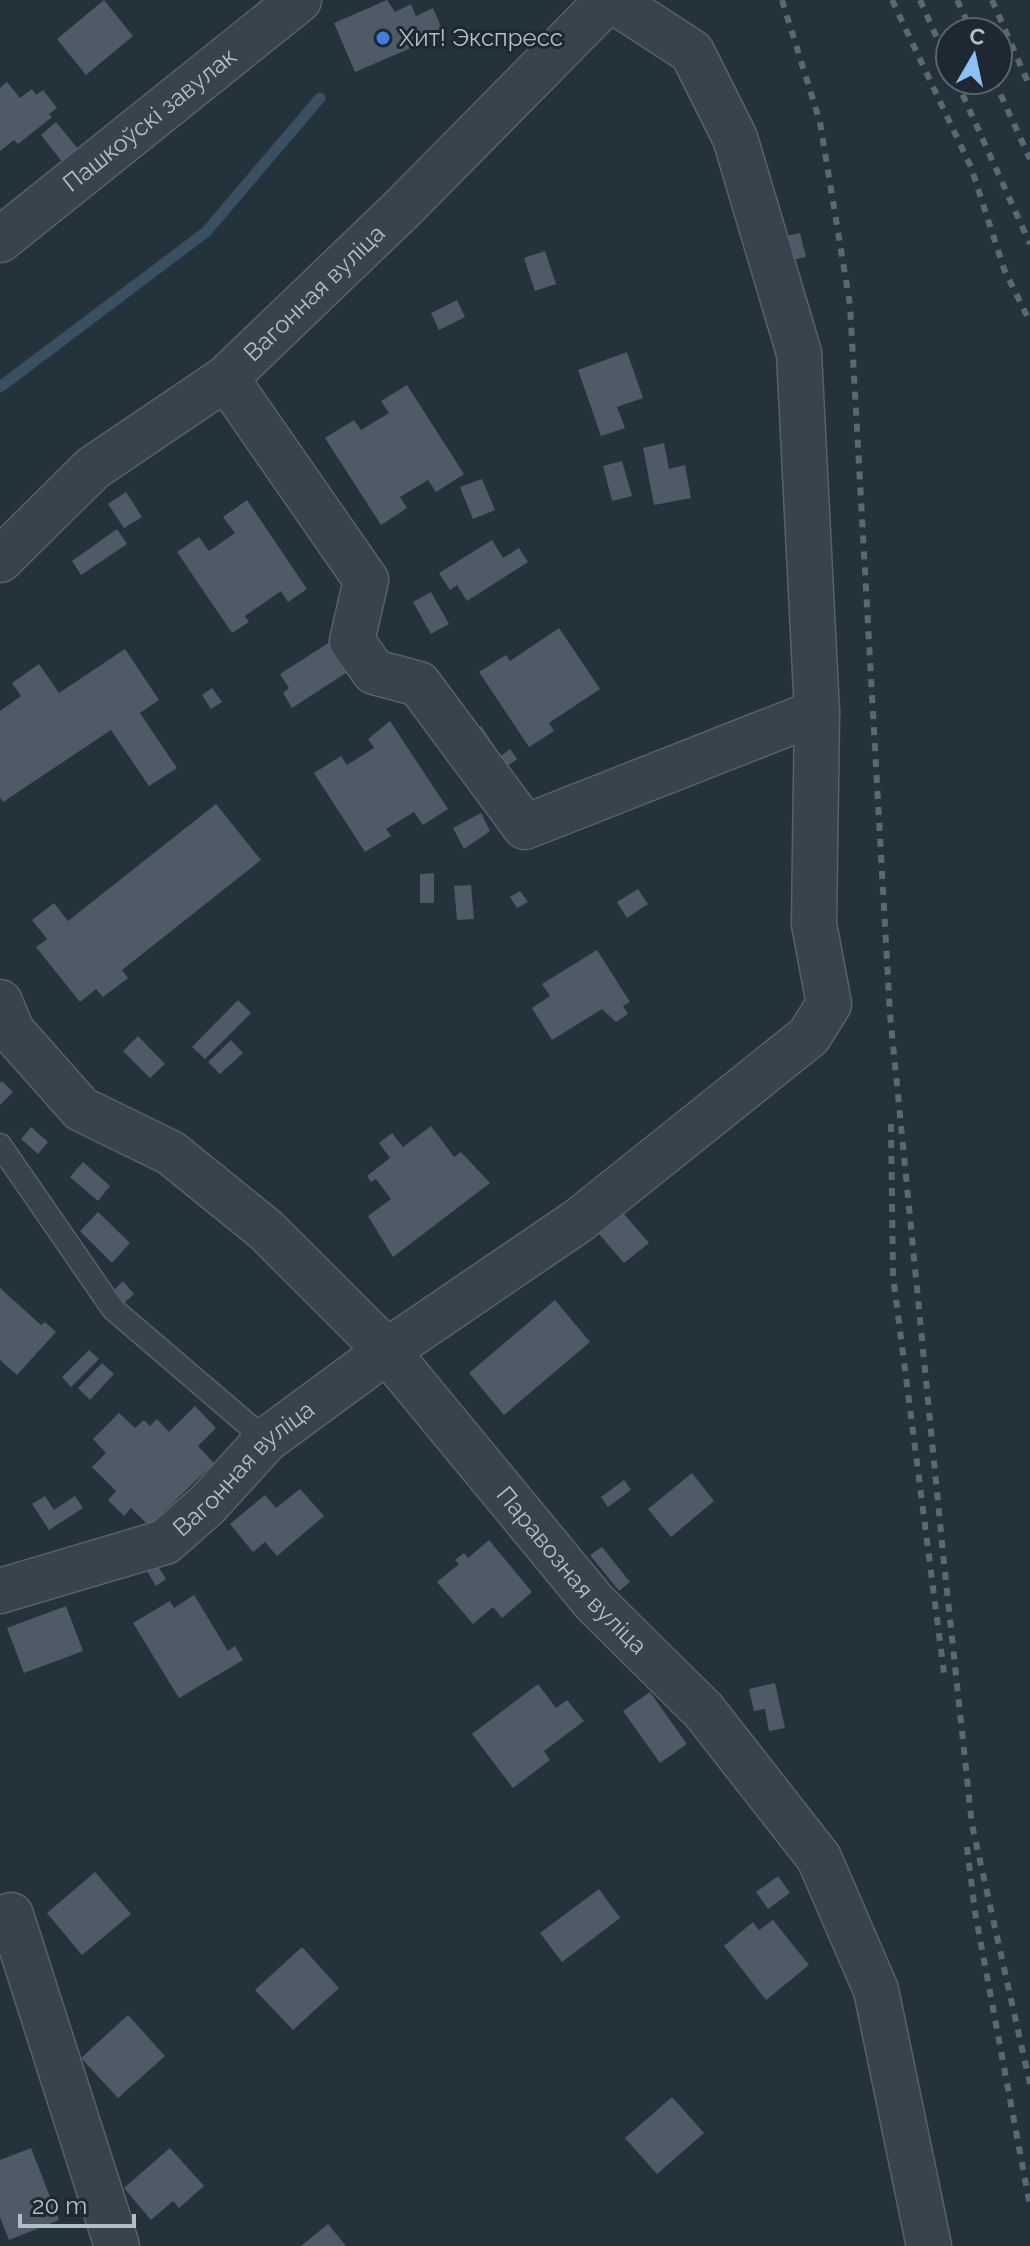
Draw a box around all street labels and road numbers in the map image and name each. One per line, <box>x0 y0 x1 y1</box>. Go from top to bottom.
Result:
street label: Пашкоўскі завулак <box>57 41 242 198</box>
street label: Вагонная вуліца <box>237 218 391 367</box>
street label: Вагонная вуліца <box>167 1395 320 1542</box>
street label: Паравозная вуліца <box>491 1480 653 1660</box>

